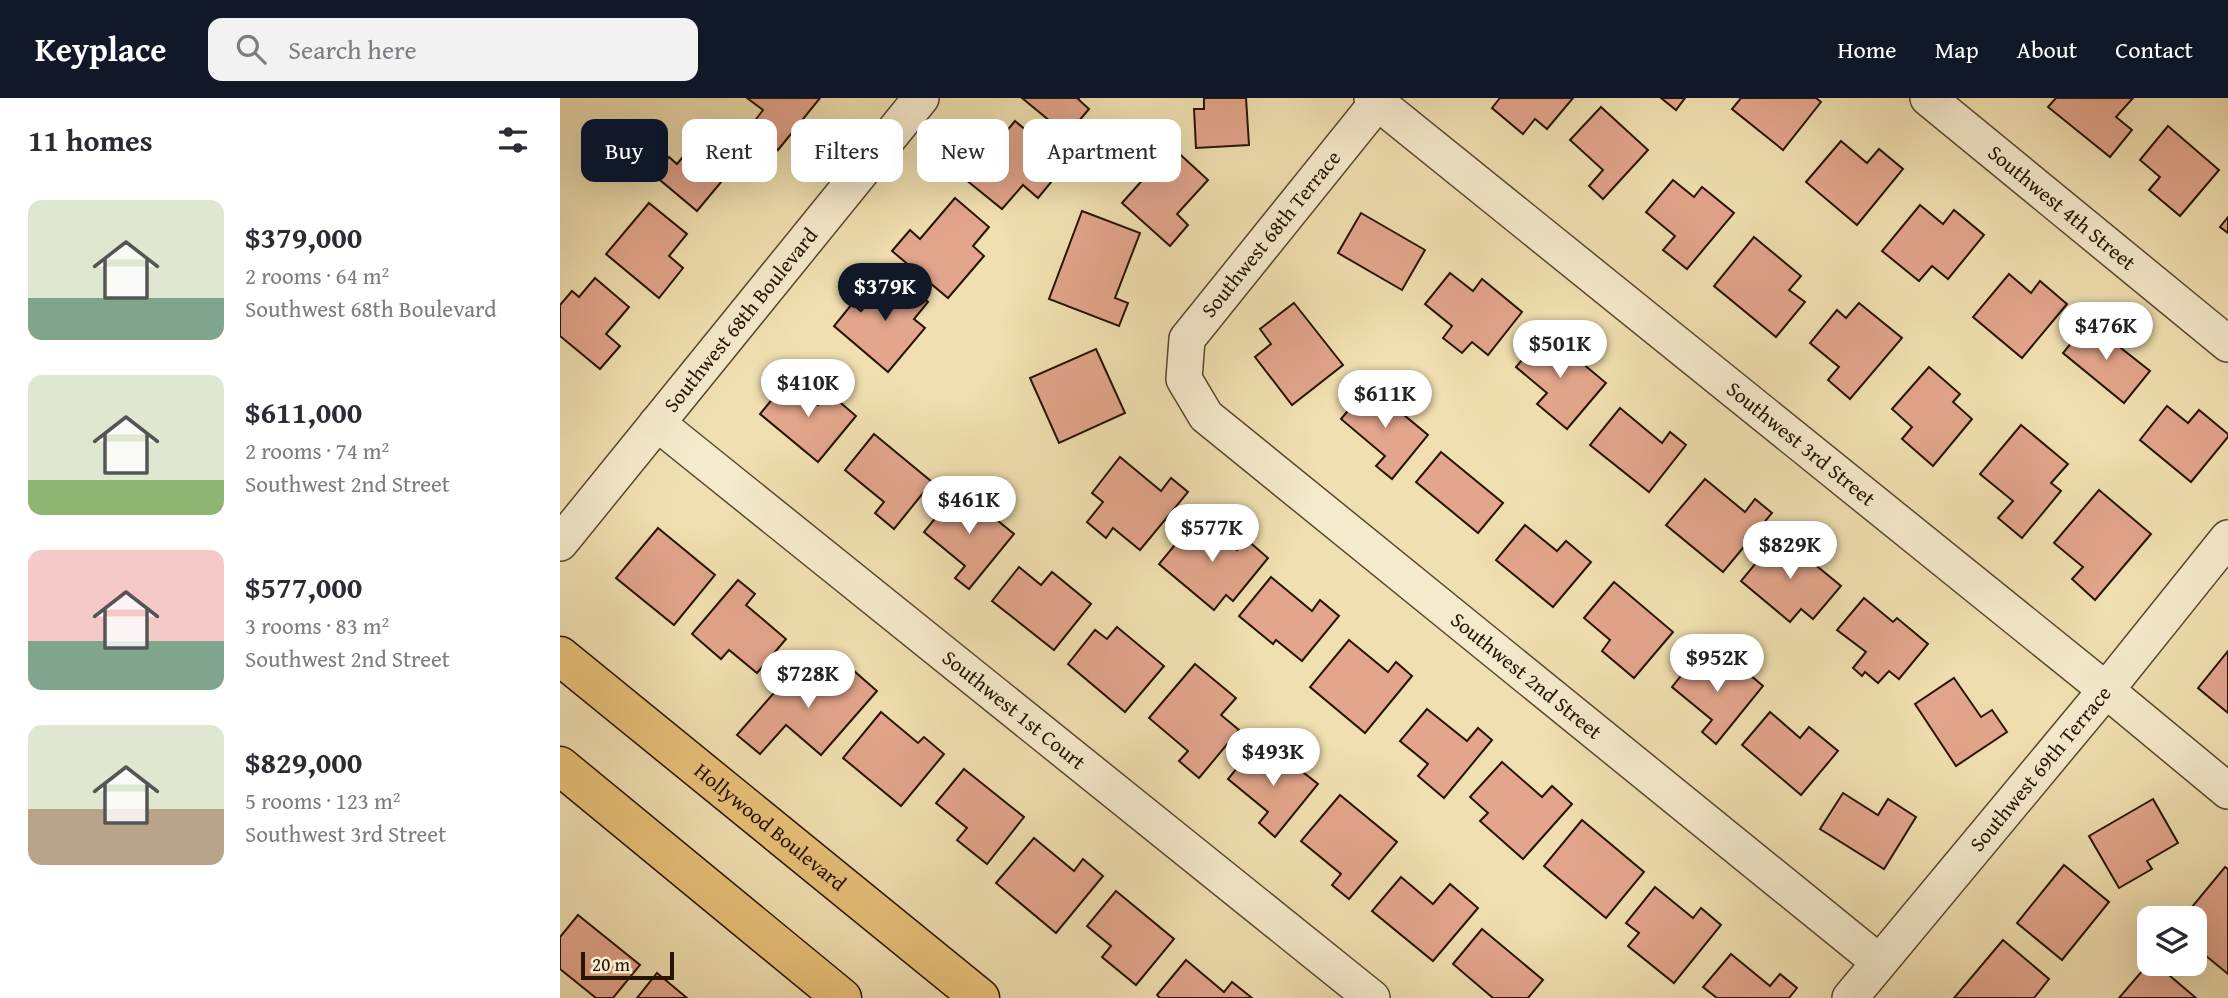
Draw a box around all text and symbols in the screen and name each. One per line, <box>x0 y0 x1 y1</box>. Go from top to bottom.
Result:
search box <box>208 18 698 81</box>
text: Keyplace <box>35 25 166 73</box>
icon: search <box>232 30 270 68</box>
text: Search here <box>288 30 417 69</box>
text: Home <box>1838 32 1897 67</box>
text: Map <box>1935 32 1979 67</box>
text: About <box>2017 32 2077 67</box>
text: Contact <box>2115 32 2193 67</box>
text: 11 homes <box>28 118 153 162</box>
chip: Buy <box>581 119 668 182</box>
chip: Rent <box>682 119 777 182</box>
chip: Filters <box>791 119 903 182</box>
chip: New <box>917 119 1009 182</box>
chip: Apartment <box>1023 119 1181 182</box>
icon: filters <box>494 121 532 159</box>
street label: Southwest 4th Street <box>1981 137 2143 278</box>
street label: Southwest 68th Terrace <box>1193 143 1348 324</box>
text: $379,000 <box>245 215 362 259</box>
street label: Southwest 68th Boulevard <box>656 220 825 419</box>
icon: home <box>84 228 168 312</box>
text: 2 rooms · 64 m² <box>245 259 389 292</box>
pin: $379K <box>836 264 934 323</box>
text: $379K <box>854 269 916 302</box>
text: Southwest 68th Boulevard <box>245 292 497 325</box>
pin: $476K <box>2057 302 2155 362</box>
text: $476K <box>2075 308 2137 341</box>
pin: $501K <box>1511 320 1609 380</box>
text: $501K <box>1529 326 1591 359</box>
pin: $410K <box>759 360 857 419</box>
text: $410K <box>777 365 839 398</box>
pin: $611K <box>1336 370 1434 430</box>
street label: Southwest 3rd Street <box>1720 374 1883 514</box>
text: $611K <box>1354 376 1416 409</box>
text: $611,000 <box>245 390 362 434</box>
icon: home <box>84 403 168 487</box>
text: 2 rooms · 74 m² <box>245 434 389 467</box>
text: Southwest 2nd Street <box>245 467 450 500</box>
pin: $461K <box>920 476 1018 536</box>
text: $461K <box>938 482 1000 515</box>
pin: $577K <box>1163 504 1261 564</box>
text: $577K <box>1181 510 1243 543</box>
pin: $829K <box>1741 522 1839 581</box>
text: $829K <box>1759 527 1821 560</box>
text: $577,000 <box>245 565 362 609</box>
icon: home <box>84 578 168 662</box>
street label: Southwest 2nd Street <box>1444 604 1610 747</box>
text: 3 rooms · 83 m² <box>245 609 389 642</box>
pin: $952K <box>1668 634 1766 694</box>
text: $952K <box>1686 640 1748 673</box>
text: Southwest 2nd Street <box>245 642 450 675</box>
street label: Southwest 1st Court <box>936 642 1093 777</box>
pin: $728K <box>759 650 857 710</box>
text: $728K <box>777 656 839 689</box>
street label: Southwest 69th Terrace <box>1962 679 2118 858</box>
pin: $493K <box>1224 728 1322 788</box>
text: $493K <box>1242 734 1304 767</box>
text: $829,000 <box>245 740 362 784</box>
icon: home <box>84 753 168 837</box>
street label: Hollywood Boulevard <box>688 755 854 899</box>
text: 5 rooms · 123 m² <box>245 784 400 817</box>
text: Southwest 3rd Street <box>245 817 446 850</box>
map controls <box>2137 906 2207 976</box>
button: layers <box>2137 906 2207 976</box>
scale bar <box>581 949 674 981</box>
text: 20 m <box>592 950 630 978</box>

